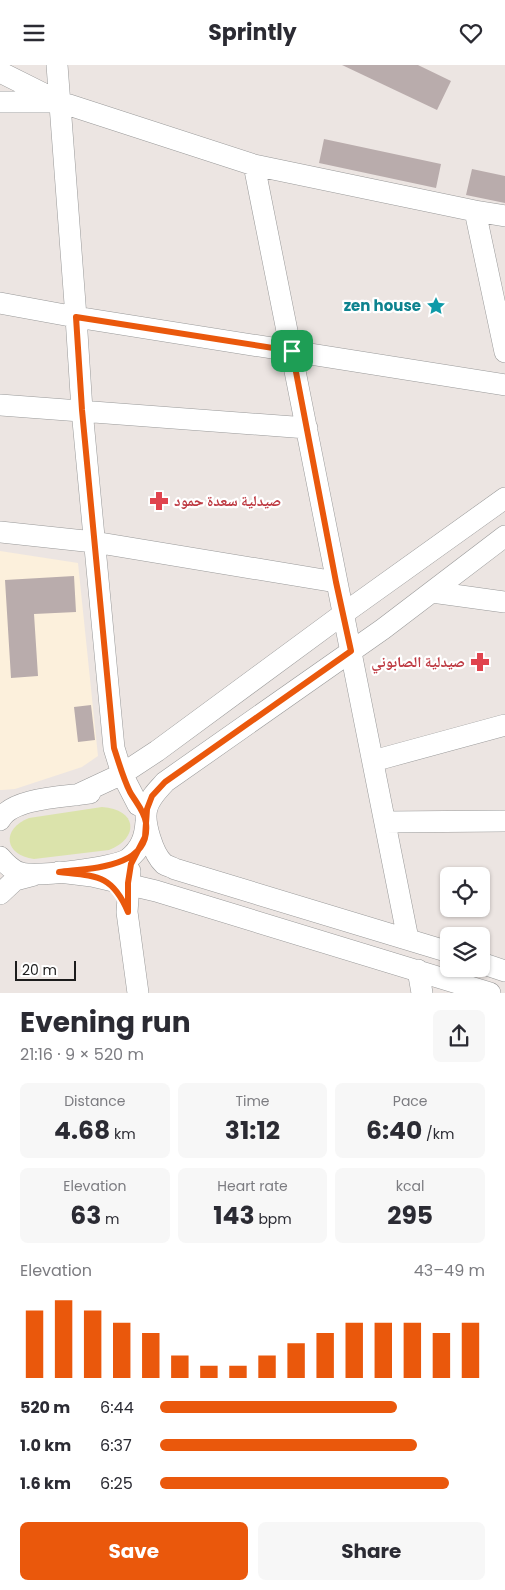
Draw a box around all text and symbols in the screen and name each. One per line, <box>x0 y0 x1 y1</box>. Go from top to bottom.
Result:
text: Sprintly <box>208 17 297 48</box>
icon: menu <box>20 19 48 47</box>
icon: heart <box>457 19 485 47</box>
place label: zen house <box>344 295 421 316</box>
place icon: zen house <box>425 295 447 317</box>
pin <box>271 330 313 372</box>
icon: arrive <box>278 337 306 365</box>
pharmacy icon: صيدلية سعدة حمود <box>148 490 170 512</box>
place label: صيدلية سعدة حمود <box>174 490 281 511</box>
place label: صيدلية الصابوني <box>371 651 465 674</box>
pharmacy icon: صيدلية الصابوني <box>469 651 491 673</box>
map controls <box>440 867 490 977</box>
button: locate <box>440 867 490 917</box>
button: layers <box>440 927 490 977</box>
scale bar <box>15 957 76 981</box>
text: 20 m <box>22 960 57 980</box>
text: Evening run <box>20 1003 191 1042</box>
button: share <box>433 1010 485 1062</box>
text: 21:16 · 9 × 520 m <box>20 1043 144 1066</box>
text: Distance <box>64 1091 126 1111</box>
text: Time <box>235 1091 270 1111</box>
text: Pace <box>393 1091 428 1111</box>
text: 4.68 <box>54 1113 110 1148</box>
text: 31:12 <box>225 1113 280 1148</box>
text: 6:40 <box>366 1113 422 1148</box>
text: km <box>110 1124 136 1144</box>
text: /km <box>422 1124 454 1144</box>
text: Elevation <box>63 1176 126 1196</box>
text: Heart rate <box>217 1176 288 1196</box>
text: kcal <box>396 1176 424 1196</box>
text: 63 <box>70 1198 101 1233</box>
text: 143 <box>213 1198 255 1233</box>
text: 295 <box>387 1198 433 1233</box>
text: m <box>101 1209 119 1229</box>
text: bpm <box>255 1209 292 1229</box>
text: Elevation <box>20 1259 92 1282</box>
text: 43–49 m <box>414 1259 485 1282</box>
text: 520 m <box>20 1396 70 1419</box>
text: 6:44 <box>100 1396 134 1419</box>
text: 1.0 km <box>20 1434 71 1457</box>
text: 6:37 <box>100 1434 132 1457</box>
text: 1.6 km <box>20 1472 71 1495</box>
text: 6:25 <box>100 1472 133 1495</box>
button: Save <box>20 1522 248 1580</box>
button: Share <box>258 1522 485 1580</box>

